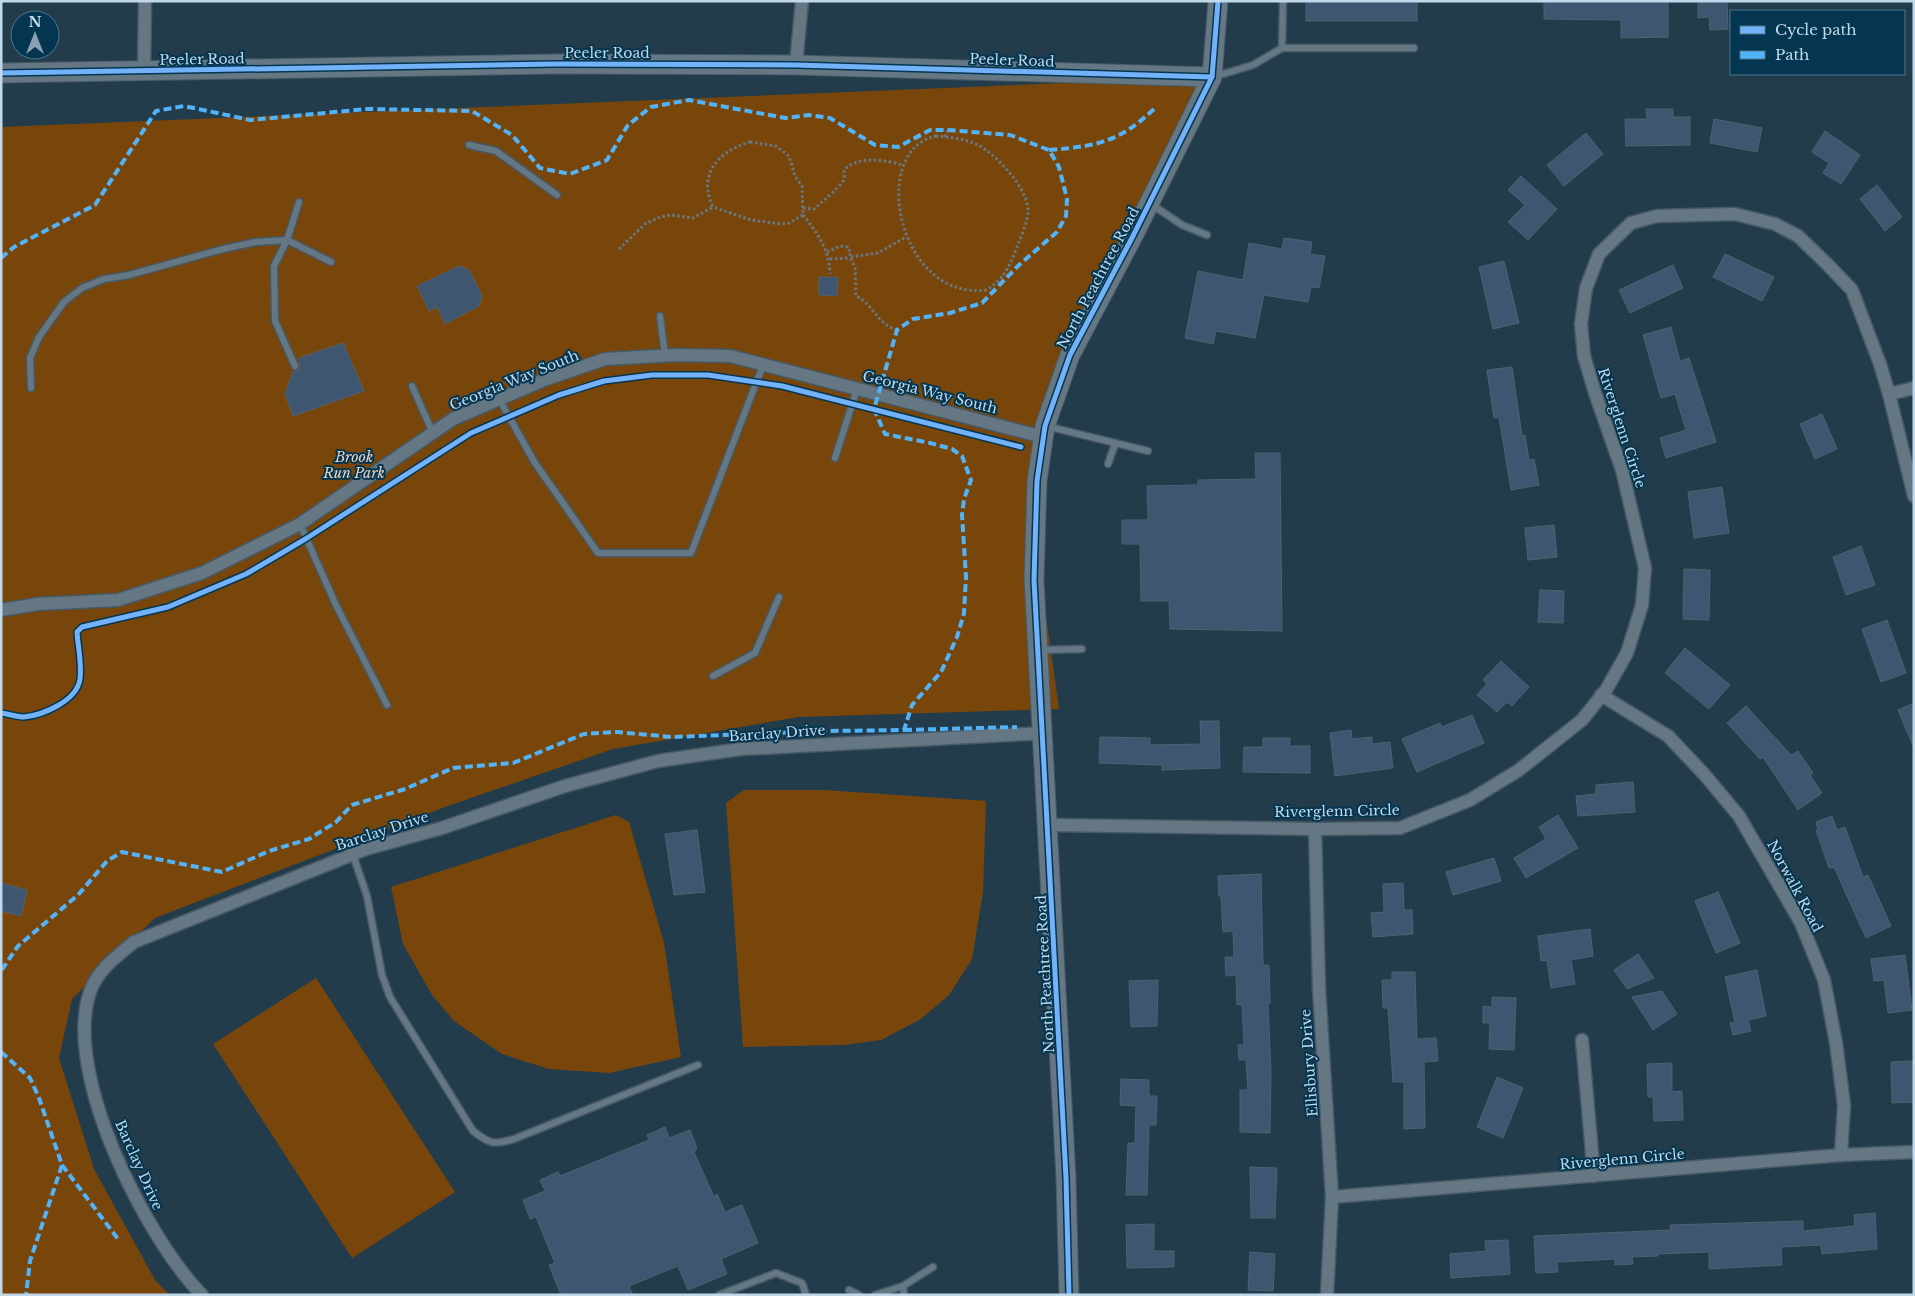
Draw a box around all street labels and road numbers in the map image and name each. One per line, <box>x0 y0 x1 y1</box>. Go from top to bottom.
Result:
street label: Peeler Road <box>564 44 650 62</box>
street label: Peeler Road <box>159 49 245 69</box>
street label: Peeler Road <box>969 50 1056 71</box>
street label: North Peachtree Road <box>1053 203 1143 352</box>
street label: Georgia Way South <box>447 346 582 414</box>
street label: Riverglenn Circle <box>1594 366 1650 490</box>
street label: Georgia Way South <box>861 367 999 418</box>
street label: Barclay Drive <box>728 721 826 745</box>
street label: Riverglenn Circle <box>1274 801 1400 821</box>
street label: Barclay Drive <box>333 807 431 855</box>
street label: Norwalk Road <box>1763 837 1827 936</box>
street label: North Peachtree Road <box>1032 894 1058 1053</box>
street label: Ellisbury Drive <box>1296 1008 1322 1118</box>
street label: Barclay Drive <box>111 1117 167 1213</box>
street label: Riverglenn Circle <box>1559 1145 1685 1173</box>

